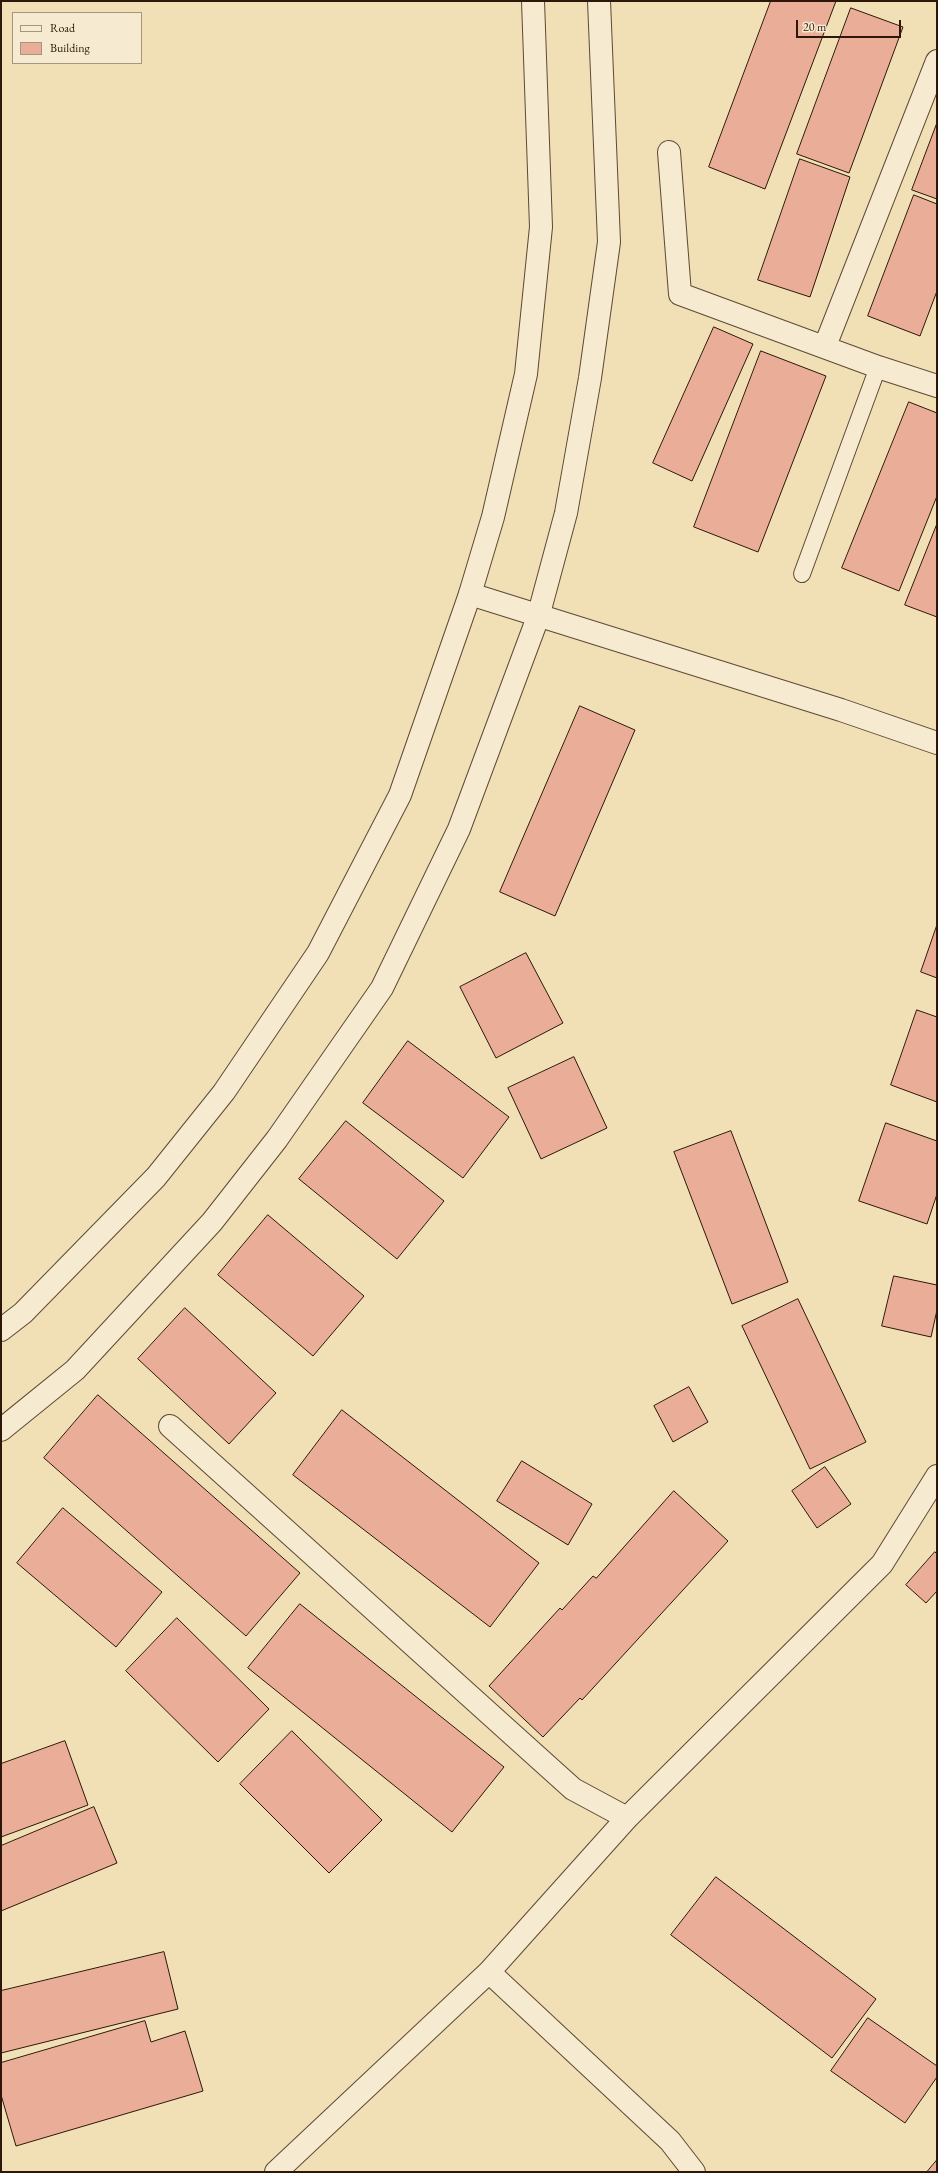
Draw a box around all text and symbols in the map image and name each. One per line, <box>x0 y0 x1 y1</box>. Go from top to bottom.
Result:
legend <box>12 12 142 64</box>
scale bar <box>798 12 903 38</box>
text: 20 m <box>803 19 826 35</box>
text: Road <box>50 20 75 36</box>
text: Building <box>50 40 90 56</box>

